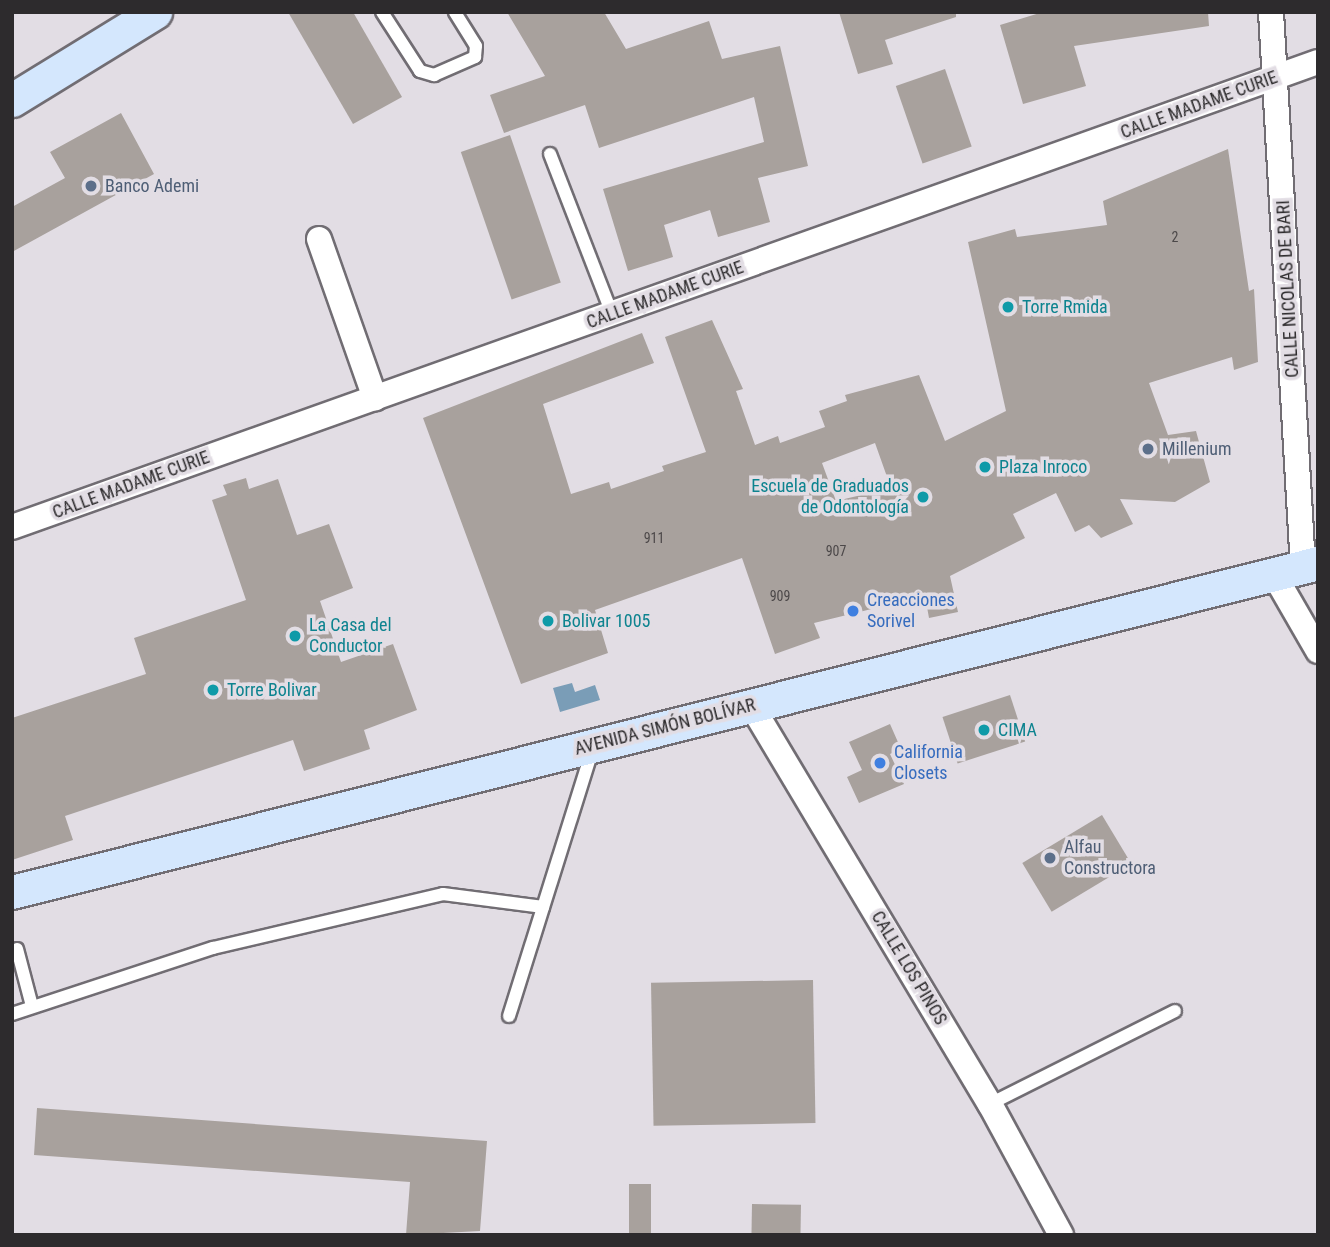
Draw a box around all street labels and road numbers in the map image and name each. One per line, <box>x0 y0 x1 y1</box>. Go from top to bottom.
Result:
street label: CALLE MADAME CURIE <box>1118 67 1280 143</box>
street label: CALLE NICOLAS DE BARI <box>1273 200 1303 378</box>
street label: CALLE MADAME CURIE <box>584 257 746 333</box>
street label: CALLE MADAME CURIE <box>50 447 212 523</box>
street label: AVENIDA SIMÓN BOLÍVAR <box>572 694 758 760</box>
street label: CALLE LOS PINOS <box>867 907 951 1029</box>

